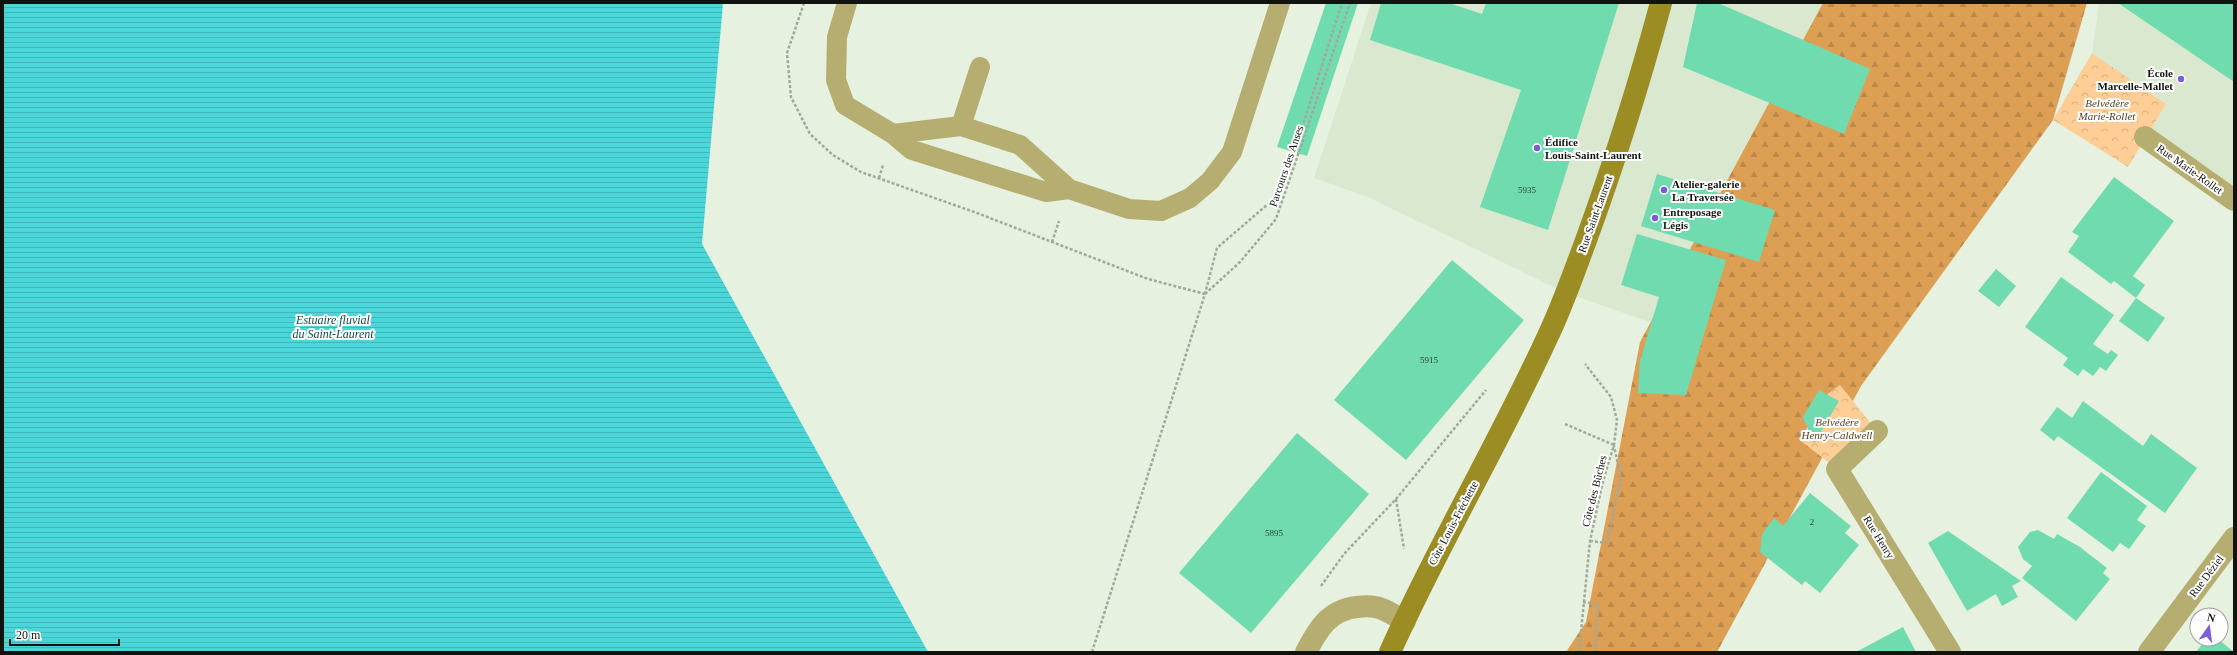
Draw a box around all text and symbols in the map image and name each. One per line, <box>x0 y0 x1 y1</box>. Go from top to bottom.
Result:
place label: École Marcelle-Mallet <box>2097 67 2173 92</box>
marker: École Marcelle-Mallet <box>2176 74 2186 84</box>
park label: Belvédère Marie-Rollet <box>2078 97 2136 122</box>
street label: Parcours des Anses <box>1267 124 1305 208</box>
place label: Édifice Louis-Saint-Laurent <box>1545 136 1642 161</box>
street label: Rue Marie-Rollet <box>2155 142 2225 196</box>
marker: Édifice Louis-Saint-Laurent <box>1532 143 1542 153</box>
street label: Rue Saint-Laurent <box>1576 174 1614 254</box>
place label: Atelier-galerie La Traversée <box>1672 178 1739 203</box>
house number: 5935 <box>1518 185 1537 195</box>
marker: Atelier-galerie La Traversée <box>1659 185 1669 195</box>
place label: Entreposage Légis <box>1663 206 1722 231</box>
marker: Entreposage Légis <box>1650 213 1660 223</box>
water label: Estuaire fluvial du Saint-Laurent <box>292 313 374 341</box>
house number: 5915 <box>1420 355 1439 365</box>
park label: Belvédère Henry-Caldwell <box>1801 416 1872 441</box>
street label: Côte des Bûches <box>1579 454 1609 528</box>
street label: Côte Louis-Fréchette <box>1426 479 1480 567</box>
street label: Rue Henry <box>1861 513 1897 561</box>
house number: 2 <box>1810 517 1814 527</box>
house number: 5895 <box>1265 528 1284 538</box>
street label: Rue Déziel <box>2186 553 2226 599</box>
north arrow <box>2189 607 2229 647</box>
text: N <box>2206 611 2217 624</box>
scale bar <box>10 621 119 647</box>
text: 20 m <box>16 628 41 642</box>

